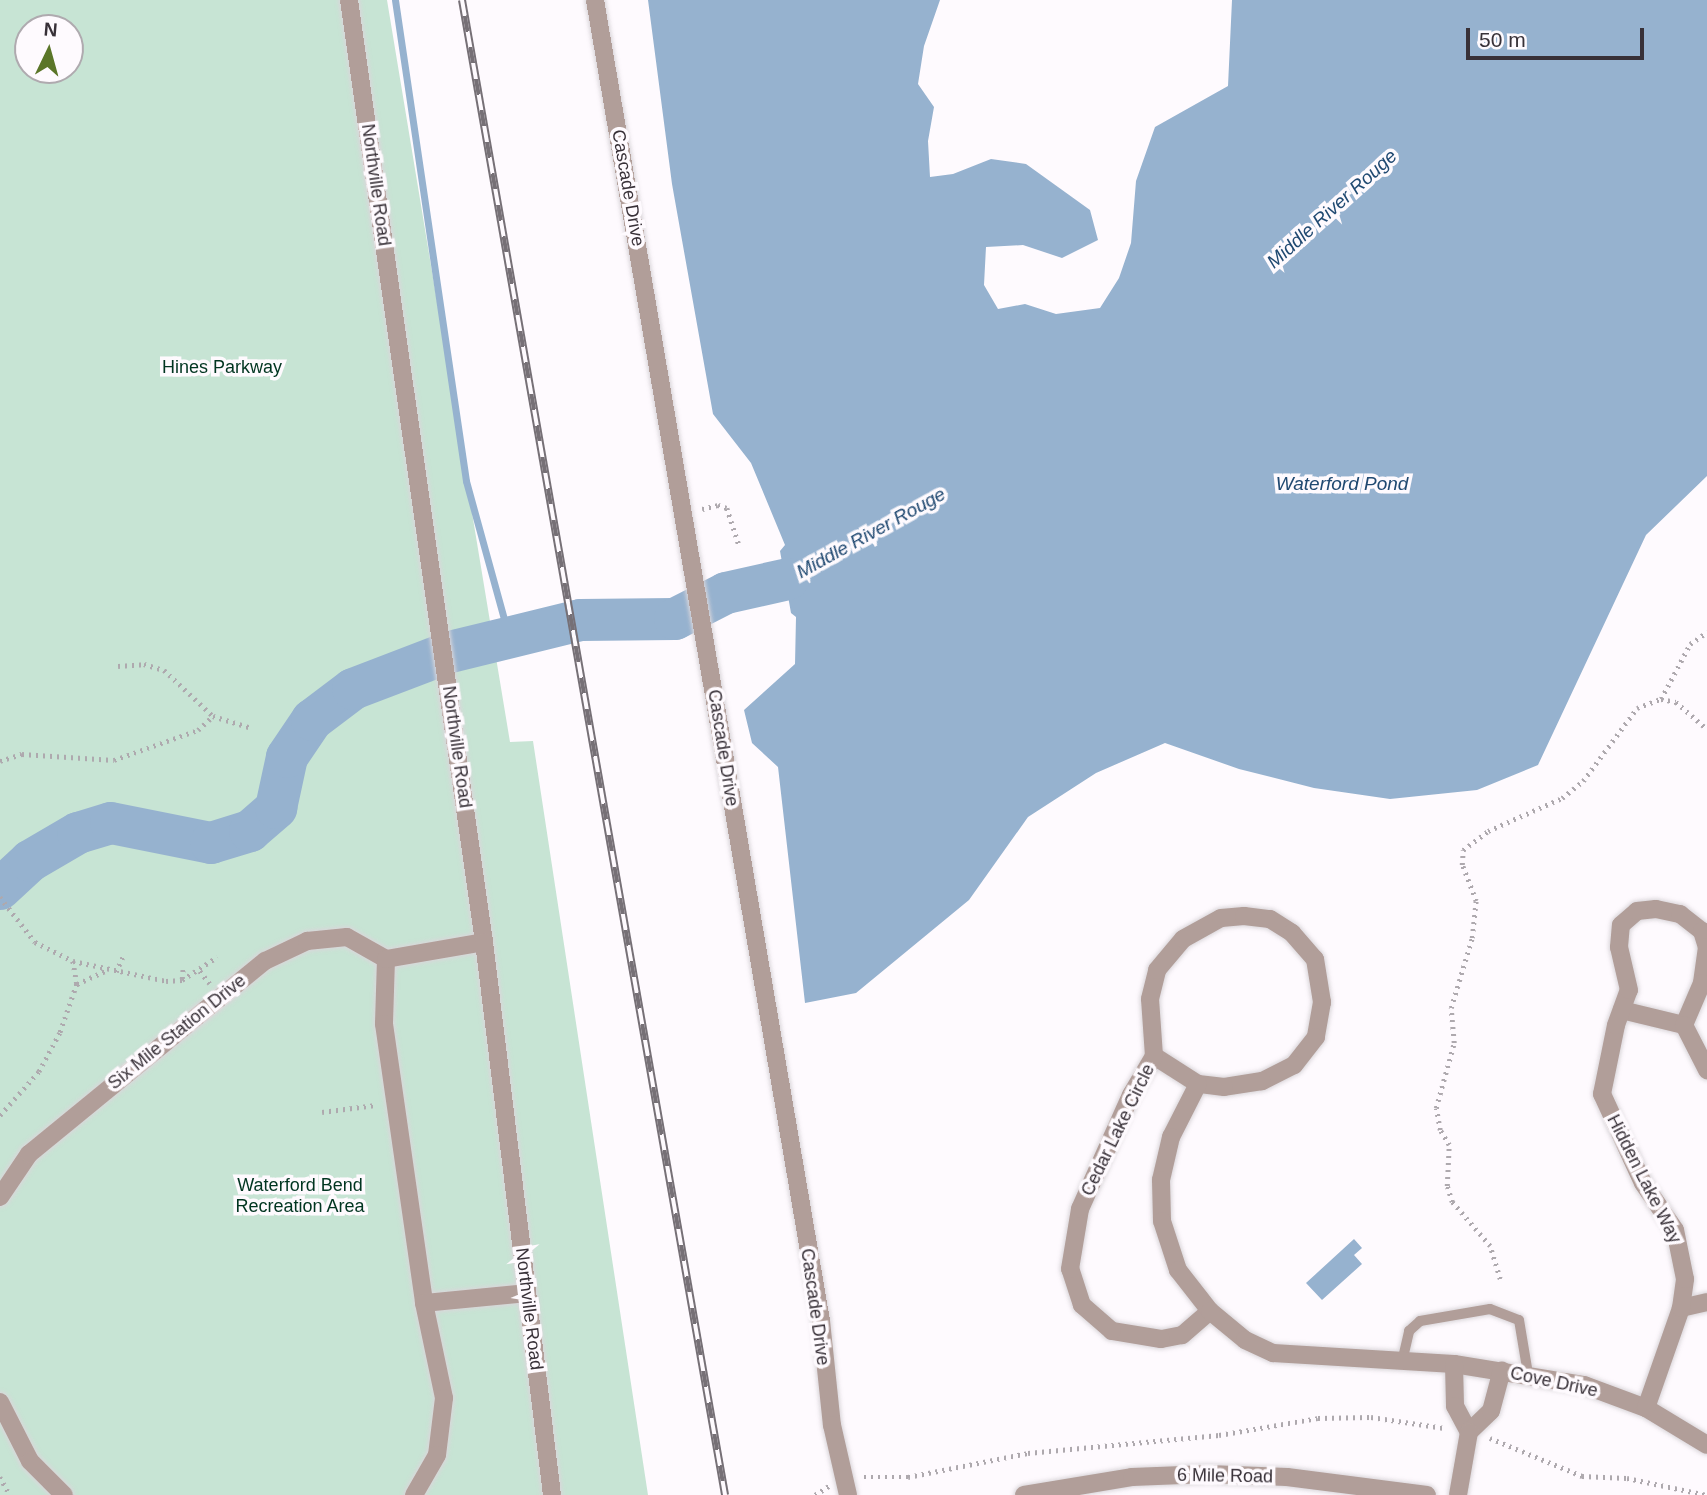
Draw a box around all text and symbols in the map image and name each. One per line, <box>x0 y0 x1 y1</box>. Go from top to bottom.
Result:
north arrow <box>14 14 84 84</box>
scale bar <box>1469 14 1648 58</box>
text: N <box>43 19 58 41</box>
text: 50 m <box>1479 28 1526 51</box>
street label: Northville Road <box>357 123 395 247</box>
street label: Cascade Drive <box>607 128 649 248</box>
water label: Middle River Rouge <box>1262 145 1402 273</box>
park label: Hines Parkway <box>162 356 282 378</box>
water label: Waterford Pond <box>1276 473 1408 495</box>
water label: Middle River Rouge <box>793 483 949 583</box>
street label: Northville Road <box>438 685 476 809</box>
street label: Cascade Drive <box>703 688 743 808</box>
street label: Six Mile Station Drive <box>104 970 250 1094</box>
street label: Cedar Lake Circle <box>1077 1061 1159 1199</box>
street label: Hidden Lake Way <box>1602 1111 1686 1247</box>
park label: Waterford Bend Recreation Area <box>235 1175 365 1218</box>
street label: Northville Road <box>511 1247 547 1371</box>
street label: Cascade Drive <box>796 1247 834 1367</box>
street label: Cove Drive <box>1508 1362 1600 1402</box>
street label: 6 Mile Road <box>1177 1464 1273 1488</box>

